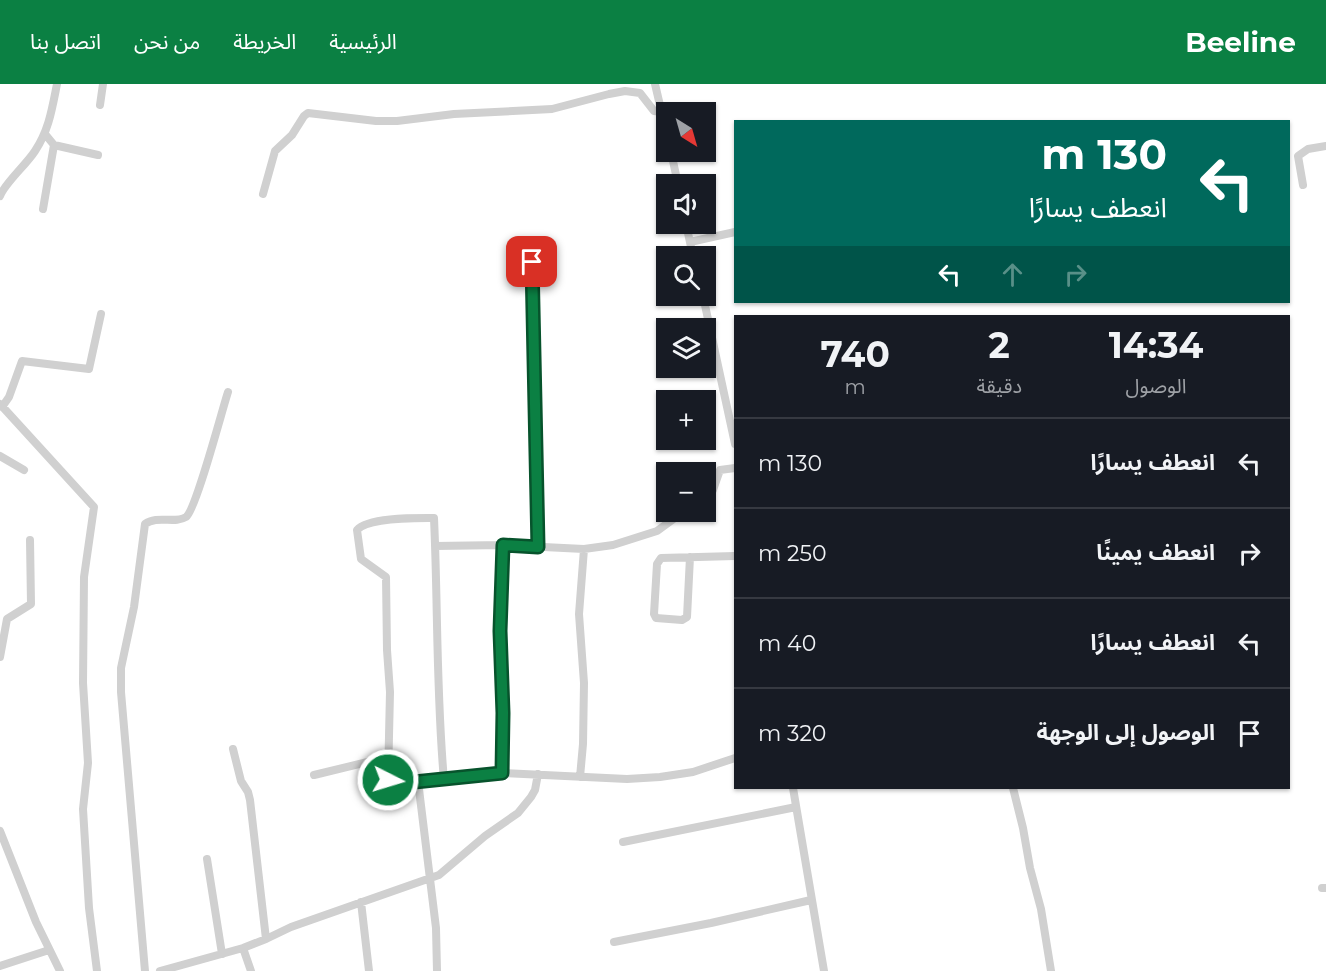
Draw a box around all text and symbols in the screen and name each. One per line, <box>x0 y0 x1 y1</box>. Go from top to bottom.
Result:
text: Beeline <box>1185 25 1296 59</box>
text: اتصل بنا <box>30 29 101 54</box>
text: من نحن <box>134 29 200 54</box>
text: الخريطة <box>233 29 296 54</box>
text: الرئيسية <box>329 29 397 54</box>
north arrow <box>656 102 716 162</box>
map controls <box>656 102 716 522</box>
text: 130 m <box>1041 128 1167 180</box>
icon: left <box>1188 144 1266 222</box>
button: sound <box>656 174 716 234</box>
text: انعطف يسارًا <box>1029 191 1167 224</box>
pin <box>506 236 557 287</box>
icon: arrive <box>515 245 548 278</box>
button: search <box>656 246 716 306</box>
icon: left <box>933 258 966 291</box>
icon: ahead <box>996 258 1029 291</box>
icon: right <box>1059 258 1092 291</box>
button: layers <box>656 318 716 378</box>
text: 2 <box>989 323 1010 367</box>
text: 14:34 <box>1109 323 1203 367</box>
text: 740 <box>821 332 890 376</box>
text: دقيقة <box>976 374 1022 398</box>
text: الوصول <box>1126 374 1186 398</box>
text: m <box>845 375 866 399</box>
button: + <box>656 390 716 450</box>
icon: left <box>1233 447 1266 480</box>
text: انعطف يسارًا <box>1091 449 1215 476</box>
text: 130 m <box>758 450 822 477</box>
button: − <box>656 462 716 522</box>
icon: right <box>1233 537 1266 570</box>
text: انعطف يمينًا <box>1096 539 1215 566</box>
text: 250 m <box>758 540 827 567</box>
icon: left <box>1233 627 1266 660</box>
text: انعطف يسارًا <box>1091 629 1215 656</box>
text: 40 m <box>758 630 816 657</box>
icon: arrive <box>1233 717 1266 750</box>
text: الوصول إلى الوجهة <box>1036 719 1215 746</box>
text: 320 m <box>758 720 826 747</box>
position arrow <box>356 748 420 812</box>

